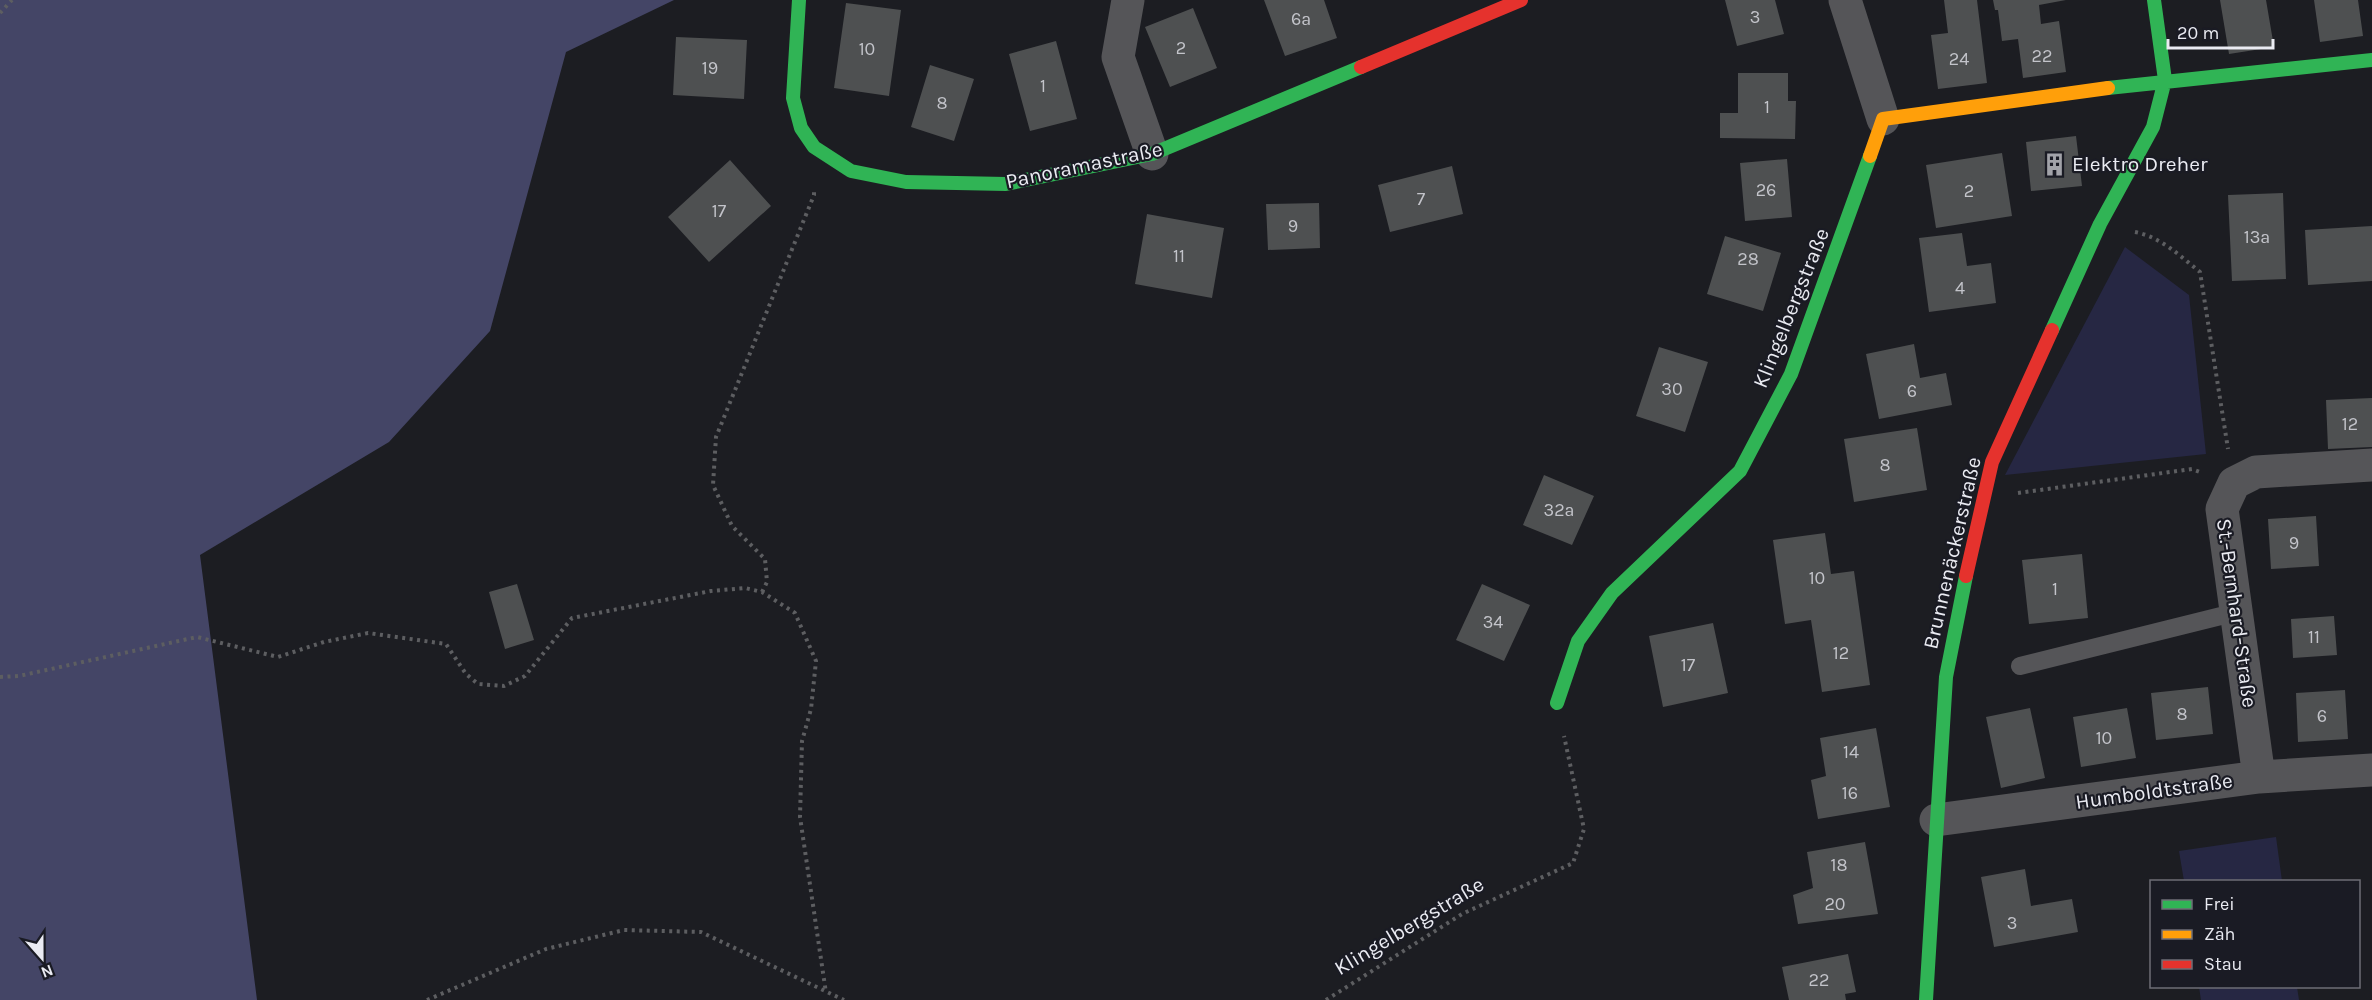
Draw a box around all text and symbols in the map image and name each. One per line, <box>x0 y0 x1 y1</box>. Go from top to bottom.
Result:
house number: 3 <box>1750 6 1760 28</box>
house number: 6a <box>1291 8 1311 30</box>
scale bar <box>2168 12 2273 50</box>
text: 20 m <box>2177 22 2219 44</box>
house number: 2 <box>1176 37 1186 59</box>
house number: 10 <box>859 38 875 60</box>
house number: 22 <box>2032 45 2052 67</box>
house number: 24 <box>1949 48 1969 70</box>
house number: 19 <box>702 57 718 79</box>
house number: 1 <box>1040 75 1046 97</box>
house number: 8 <box>936 92 948 114</box>
house number: 1 <box>1764 96 1770 118</box>
street label: Panoramastraße <box>1004 137 1164 193</box>
building icon: Elektro Dreher <box>2041 151 2067 177</box>
place label: Elektro Dreher <box>2072 152 2208 176</box>
house number: 26 <box>1756 179 1776 201</box>
house number: 2 <box>1964 180 1974 202</box>
house number: 7 <box>1417 188 1426 210</box>
house number: 17 <box>712 200 727 222</box>
house number: 9 <box>1288 215 1298 237</box>
street label: Klingelbergstraße <box>1748 225 1834 391</box>
house number: 13a <box>2244 226 2270 248</box>
house number: 11 <box>1173 245 1185 267</box>
house number: 28 <box>1737 248 1759 270</box>
house number: 4 <box>1955 277 1965 299</box>
house number: 30 <box>1661 378 1683 400</box>
house number: 6 <box>1907 380 1917 402</box>
house number: 12 <box>2342 413 2358 435</box>
house number: 8 <box>1879 454 1891 476</box>
street label: Brunnenäckerstraße <box>1918 455 1986 651</box>
house number: 32a <box>1544 499 1574 521</box>
street label: St.-Bernhard-Straße <box>2212 517 2262 709</box>
house number: 9 <box>2289 532 2299 554</box>
house number: 10 <box>1809 567 1825 589</box>
house number: 1 <box>2052 578 2058 600</box>
house number: 34 <box>1483 611 1503 633</box>
house number: 11 <box>2308 626 2320 648</box>
house number: 12 <box>1833 642 1849 664</box>
house number: 17 <box>1681 654 1696 676</box>
house number: 8 <box>2176 703 2188 725</box>
house number: 6 <box>2317 705 2327 727</box>
house number: 10 <box>2096 727 2112 749</box>
house number: 14 <box>1843 741 1859 763</box>
street label: Humboldtstraße <box>2074 768 2234 814</box>
house number: 16 <box>1842 782 1858 804</box>
house number: 18 <box>1830 854 1848 876</box>
street label: Klingelbergstraße <box>1330 872 1488 980</box>
legend <box>2150 880 2360 988</box>
house number: 20 <box>1824 893 1846 915</box>
text: Frei <box>2204 893 2235 915</box>
house number: 3 <box>2007 912 2017 934</box>
text: Zäh <box>2204 923 2235 945</box>
north arrow <box>12 928 72 988</box>
text: Stau <box>2204 953 2242 975</box>
text: N <box>38 961 56 982</box>
house number: 22 <box>1809 969 1829 991</box>

